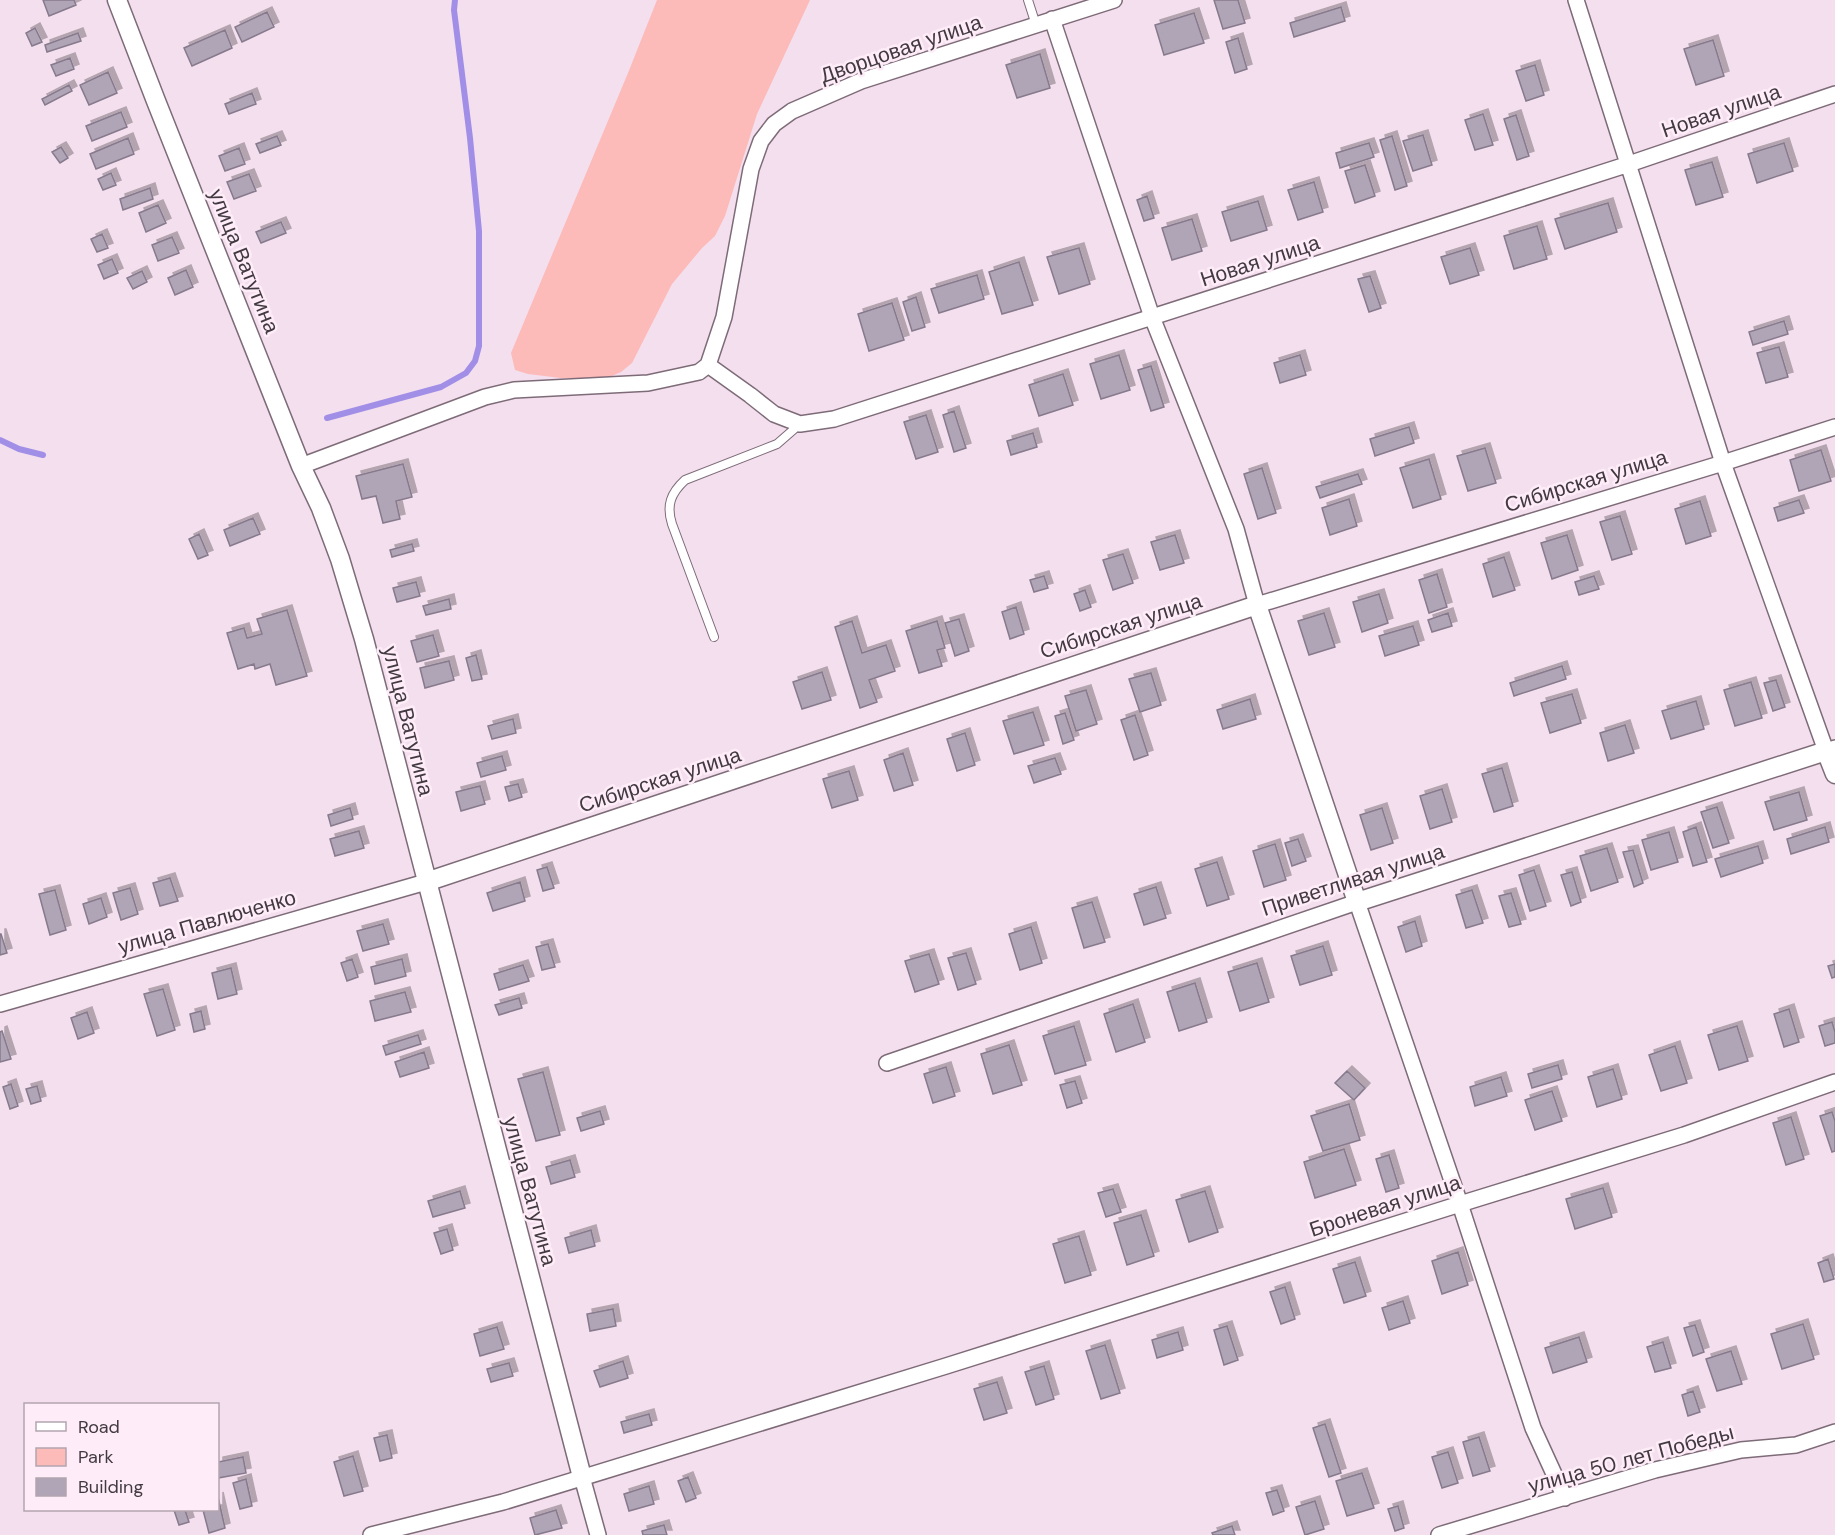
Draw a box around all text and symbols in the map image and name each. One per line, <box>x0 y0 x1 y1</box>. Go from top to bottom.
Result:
street label: Дворцовая улица <box>816 8 986 90</box>
street label: Новая улица <box>1658 77 1785 144</box>
street label: улица Ватутина <box>202 185 286 338</box>
street label: Новая улица <box>1197 228 1324 293</box>
street label: Сибирская улица <box>1501 443 1671 519</box>
street label: Сибирская улица <box>1036 586 1206 665</box>
street label: улица Ватутина <box>376 643 440 799</box>
street label: Сибирская улица <box>575 740 745 819</box>
street label: Приветливая улица <box>1258 837 1448 923</box>
street label: улица Павлюченко <box>115 883 299 961</box>
street label: улица Ватутина <box>497 1113 563 1269</box>
street label: Броневая улица <box>1306 1168 1465 1244</box>
legend <box>24 1403 219 1511</box>
text: Road <box>78 1415 120 1439</box>
street label: улица 50 лет Победы <box>1525 1418 1737 1500</box>
text: Park <box>78 1445 114 1469</box>
text: Building <box>78 1475 143 1499</box>

